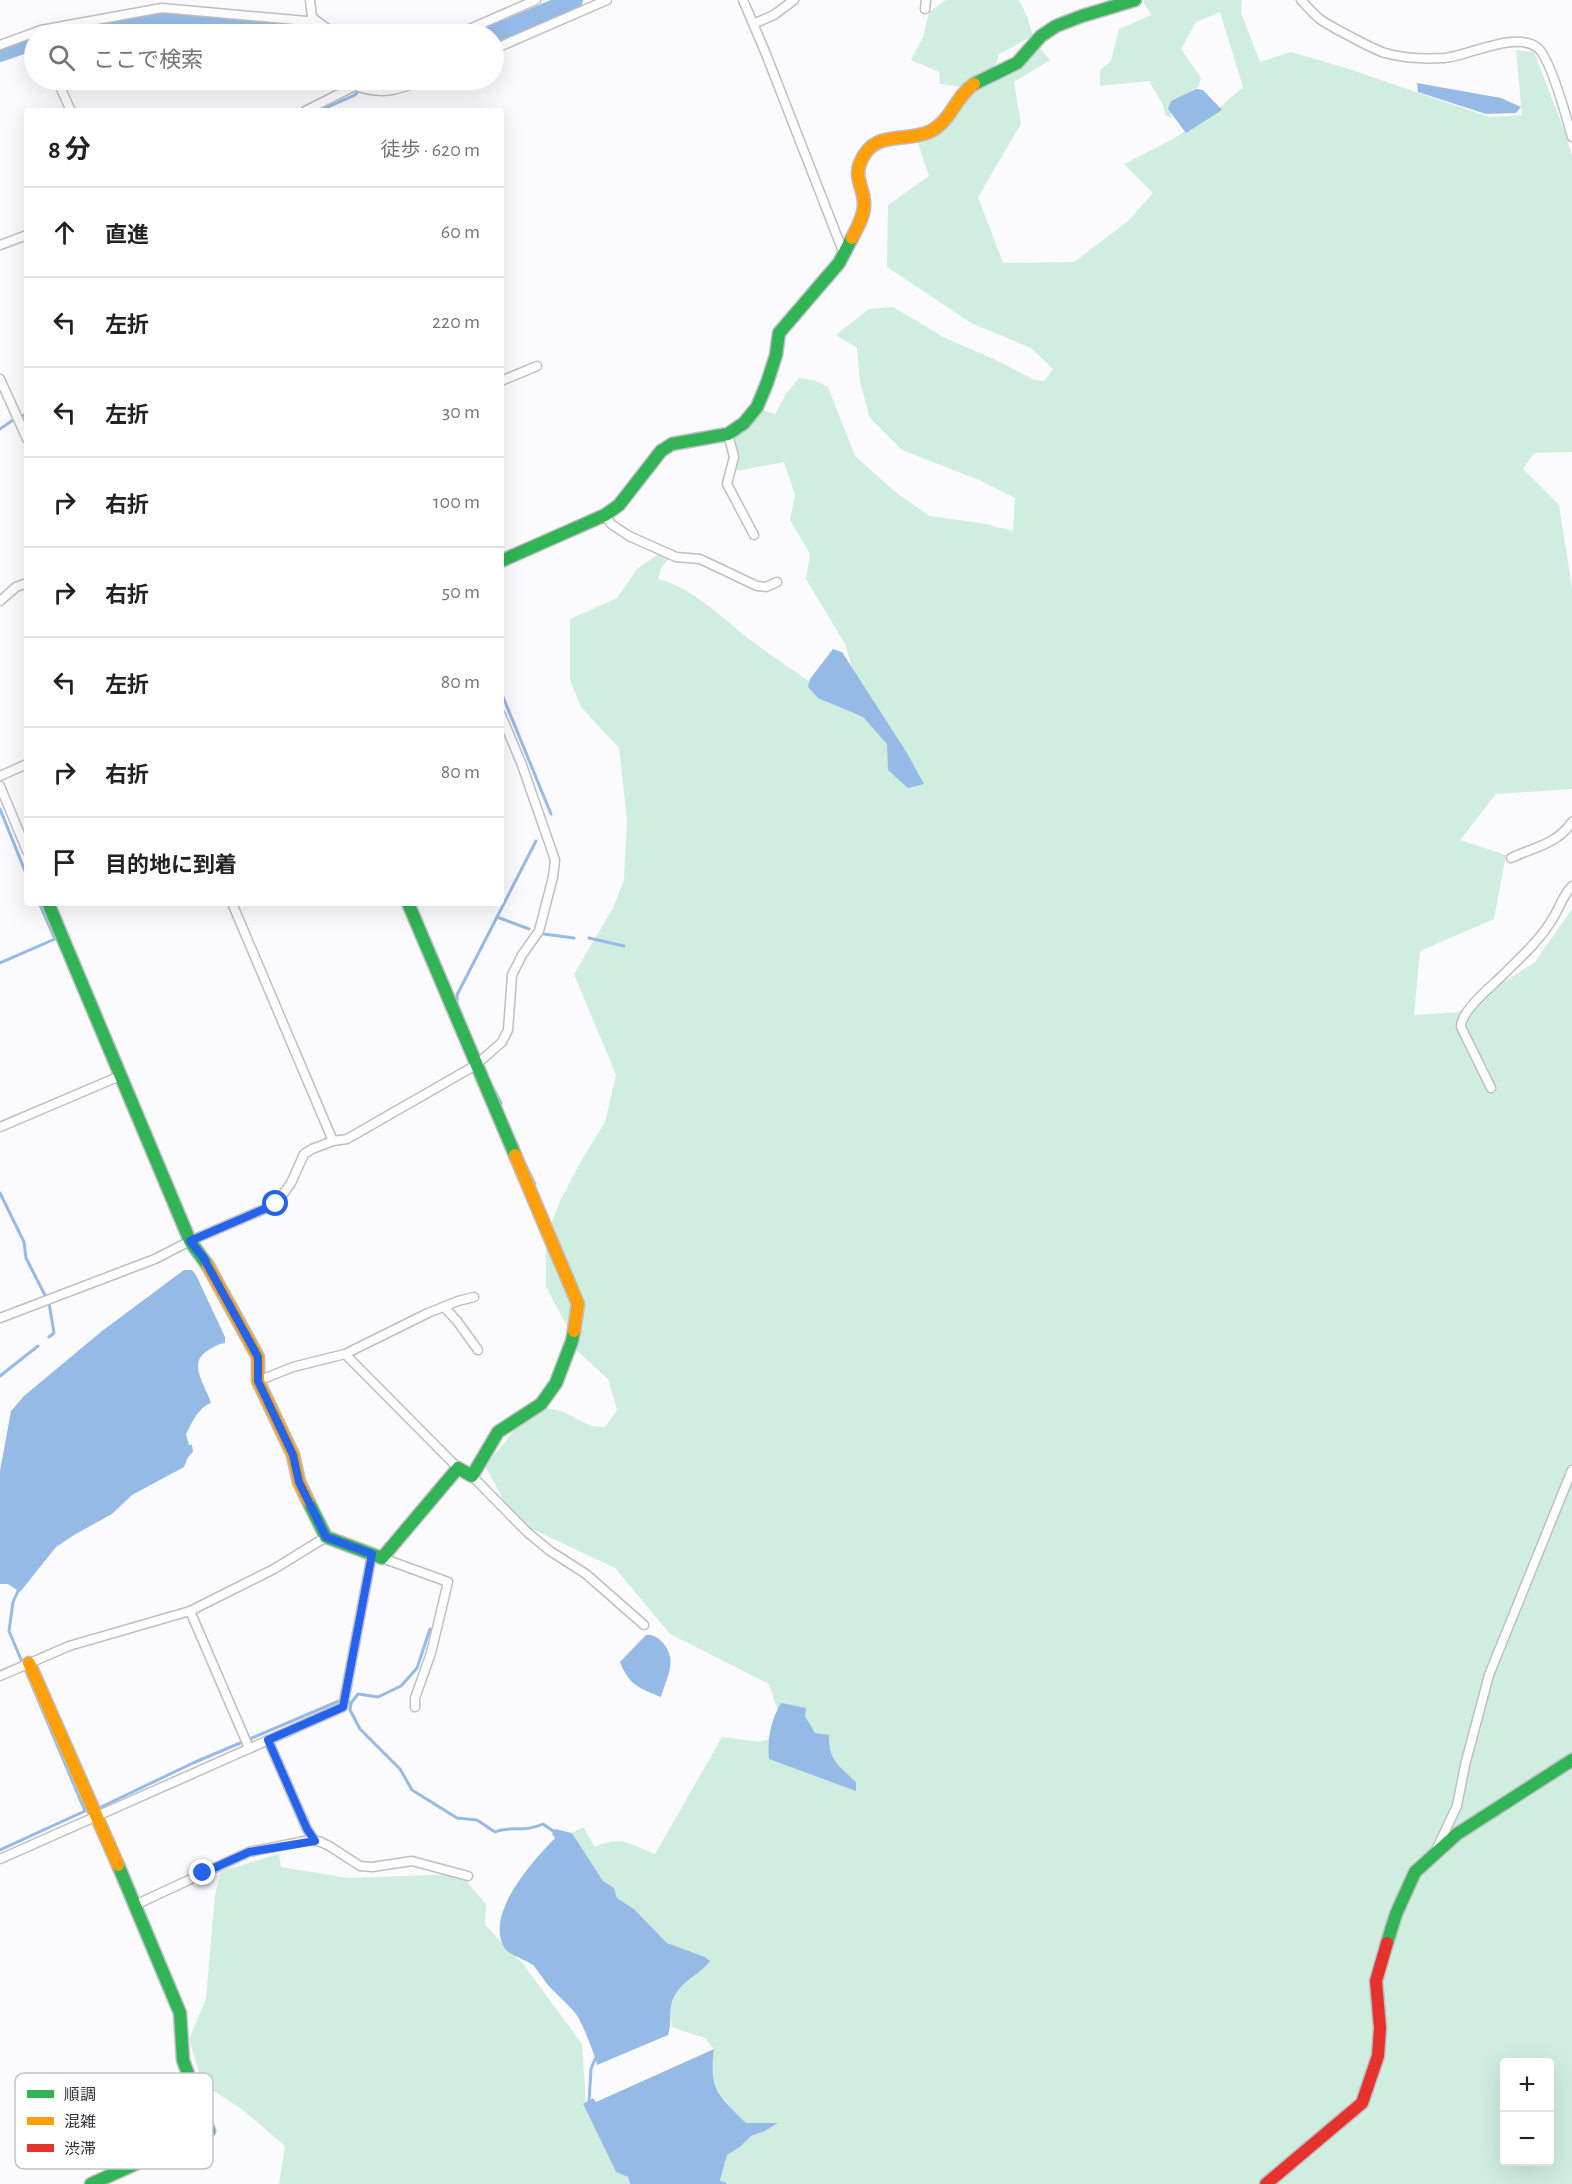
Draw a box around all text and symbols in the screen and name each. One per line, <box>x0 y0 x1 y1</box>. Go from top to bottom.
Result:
search box <box>24 24 504 90</box>
icon: search <box>45 41 78 74</box>
text: ここで検索 <box>93 49 203 71</box>
text: 8 分 <box>48 137 91 163</box>
text: 徒歩 · 620 m <box>380 140 480 160</box>
icon: ahead <box>48 216 81 249</box>
text: 60 m <box>441 222 480 242</box>
text: 直進 <box>105 224 149 246</box>
icon: left <box>48 306 81 339</box>
text: 220 m <box>432 312 480 332</box>
text: 左折 <box>105 314 149 336</box>
icon: left <box>48 396 81 429</box>
text: 30 m <box>442 402 480 422</box>
text: 左折 <box>105 404 149 426</box>
icon: right <box>48 486 81 519</box>
text: 100 m <box>433 492 480 512</box>
text: 右折 <box>105 494 149 516</box>
icon: right <box>48 576 81 609</box>
text: 50 m <box>442 582 480 602</box>
text: 右折 <box>105 584 149 606</box>
icon: left <box>48 666 81 699</box>
text: 80 m <box>441 672 480 692</box>
text: 左折 <box>105 674 149 696</box>
icon: right <box>48 756 81 789</box>
text: 80 m <box>441 762 480 782</box>
text: 右折 <box>105 764 149 786</box>
icon: arrive <box>48 846 81 879</box>
text: 目的地に到着 <box>105 854 237 876</box>
route start <box>262 1190 288 1216</box>
route end <box>189 1859 215 1885</box>
map controls <box>1500 2058 1554 2166</box>
button: + <box>1500 2058 1554 2112</box>
legend <box>15 2073 213 2169</box>
text: 順調 <box>64 2087 96 2103</box>
button: − <box>1500 2112 1554 2166</box>
text: 混雑 <box>64 2113 96 2130</box>
text: 渋滞 <box>64 2141 96 2157</box>

